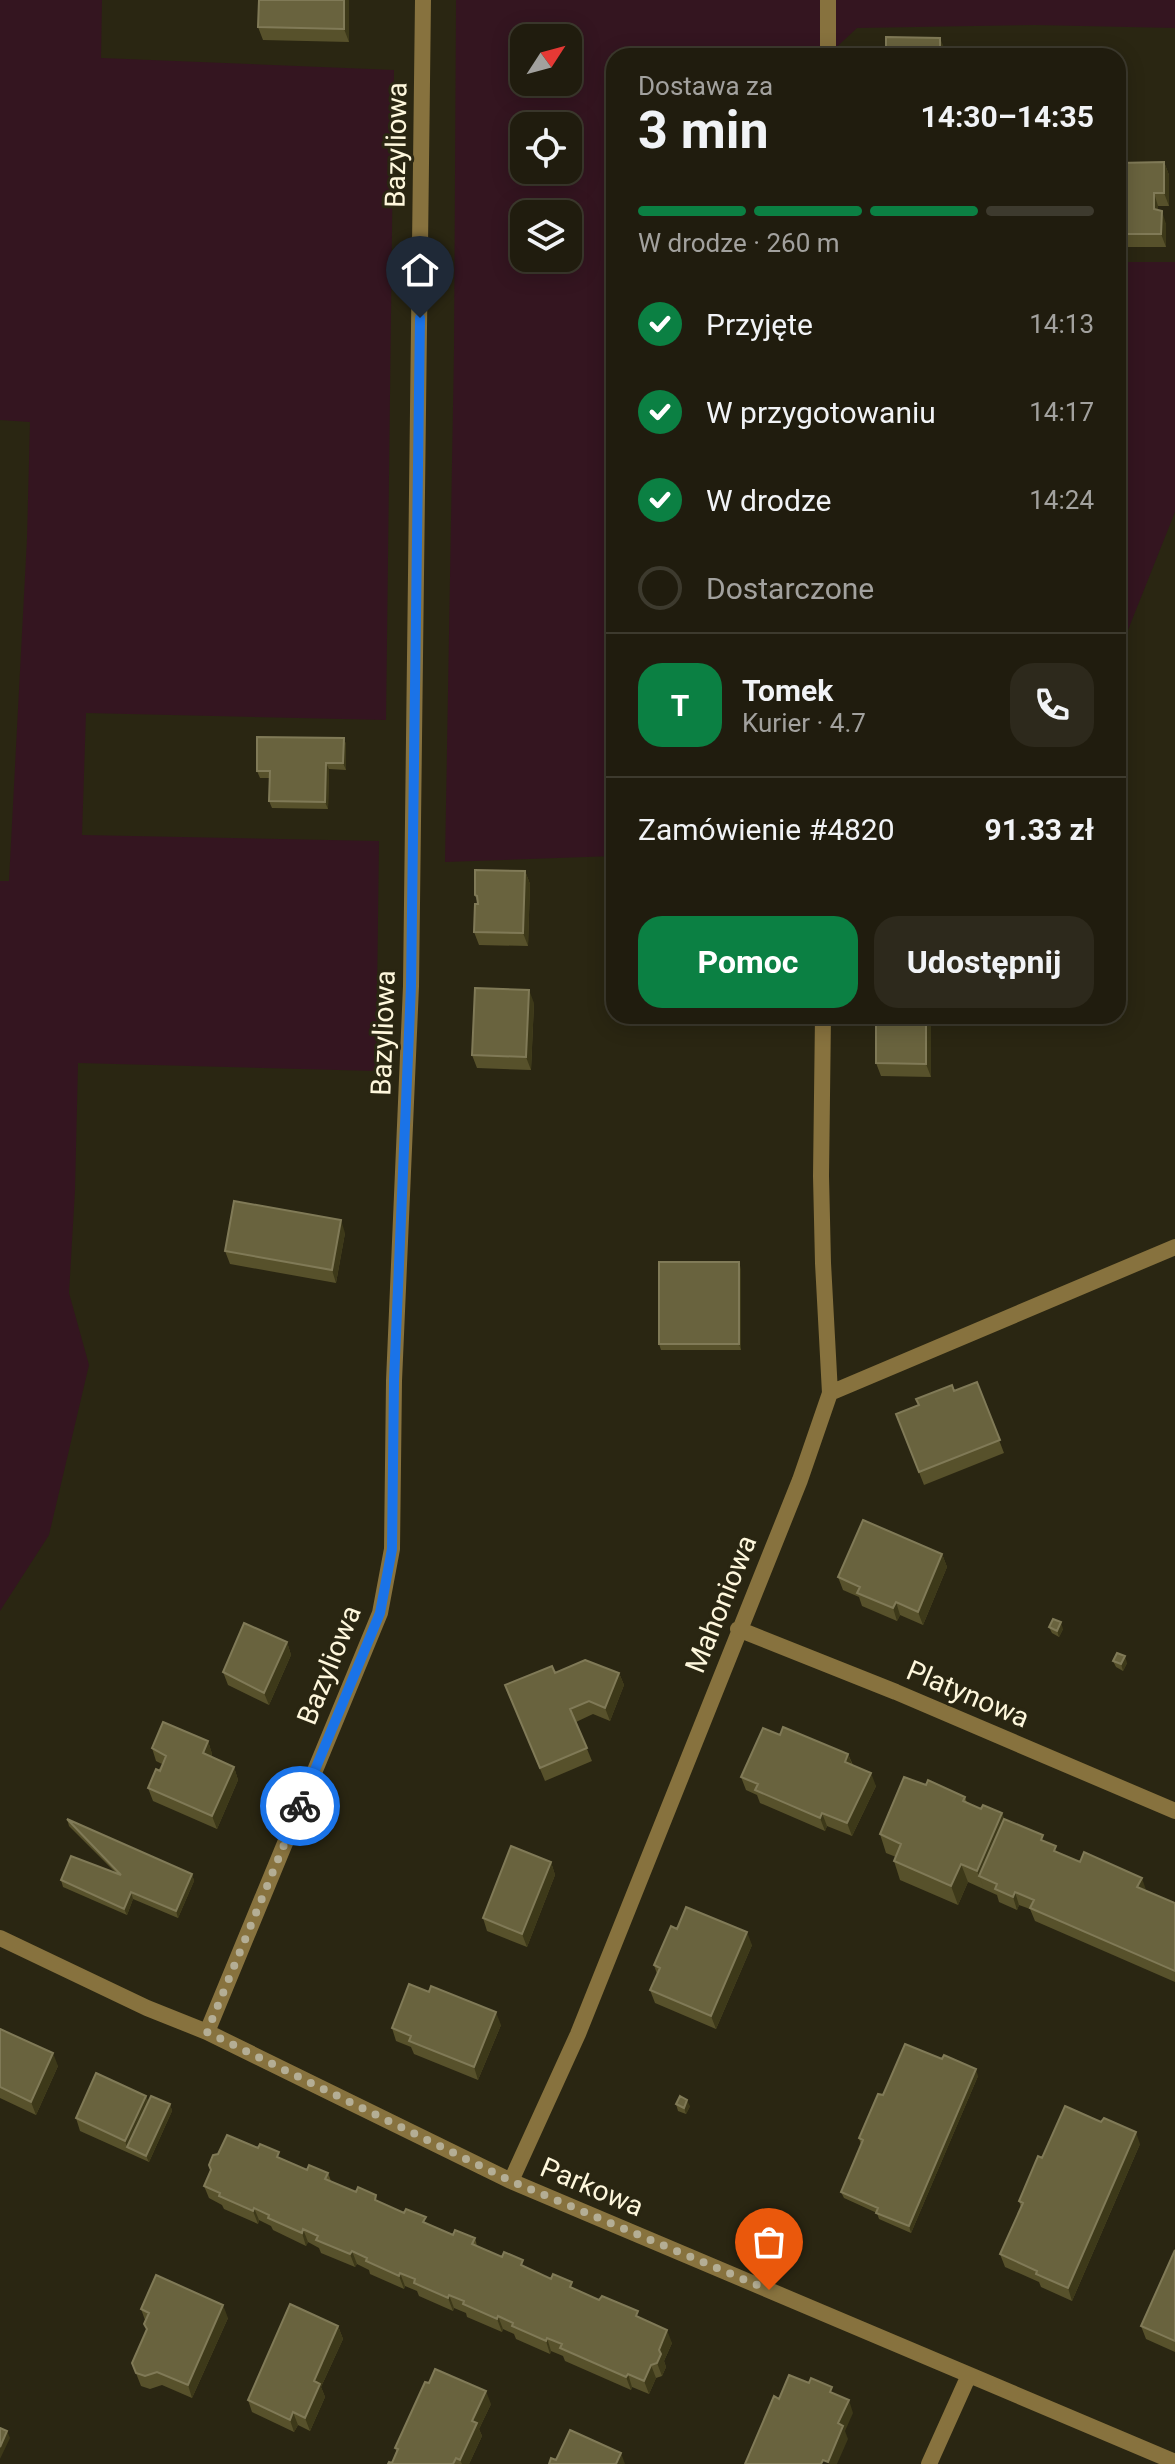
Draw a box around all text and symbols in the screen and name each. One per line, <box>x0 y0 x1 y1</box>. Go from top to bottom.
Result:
north arrow <box>510 24 582 96</box>
map controls <box>510 24 582 272</box>
text: Dostawa za <box>638 71 773 101</box>
street label: Bazyliowa <box>378 82 414 208</box>
text: 14:30–14:35 <box>920 99 1094 134</box>
text: 3 min <box>638 100 769 161</box>
button: locate <box>510 112 582 184</box>
button: layers <box>510 200 582 272</box>
text: W drodze · 260 m <box>638 228 840 258</box>
pin <box>386 236 454 318</box>
icon: home <box>398 248 442 292</box>
icon: check <box>638 302 682 346</box>
text: Przyjęte <box>706 307 813 342</box>
text: 14:13 <box>1029 309 1094 339</box>
icon: check <box>638 390 682 434</box>
text: W przygotowaniu <box>706 395 936 430</box>
text: 14:17 <box>1029 397 1094 427</box>
icon: check <box>638 478 682 522</box>
text: W drodze <box>706 483 831 518</box>
text: 14:24 <box>1029 485 1094 515</box>
text: Dostarczone <box>706 571 874 606</box>
button: phone <box>1010 663 1094 747</box>
text: Tomek <box>742 673 833 708</box>
text: T <box>671 688 689 723</box>
text: Kurier · 4.7 <box>742 708 866 738</box>
text: Zamówienie #4820 <box>638 812 895 847</box>
text: 91.33 zł <box>985 812 1094 847</box>
button: Pomoc <box>638 916 858 1008</box>
button: Udostępnij <box>874 916 1094 1008</box>
street label: Bazyliowa <box>364 970 402 1096</box>
street label: Mahoniowa <box>678 1530 764 1678</box>
street label: Bazyliowa <box>290 1601 368 1729</box>
street label: Platynowa <box>902 1653 1034 1735</box>
courier <box>260 1766 340 1846</box>
icon: bike <box>278 1784 322 1828</box>
street label: Parkowa <box>536 2151 648 2223</box>
pin <box>735 2208 803 2290</box>
icon: bag <box>747 2220 791 2264</box>

